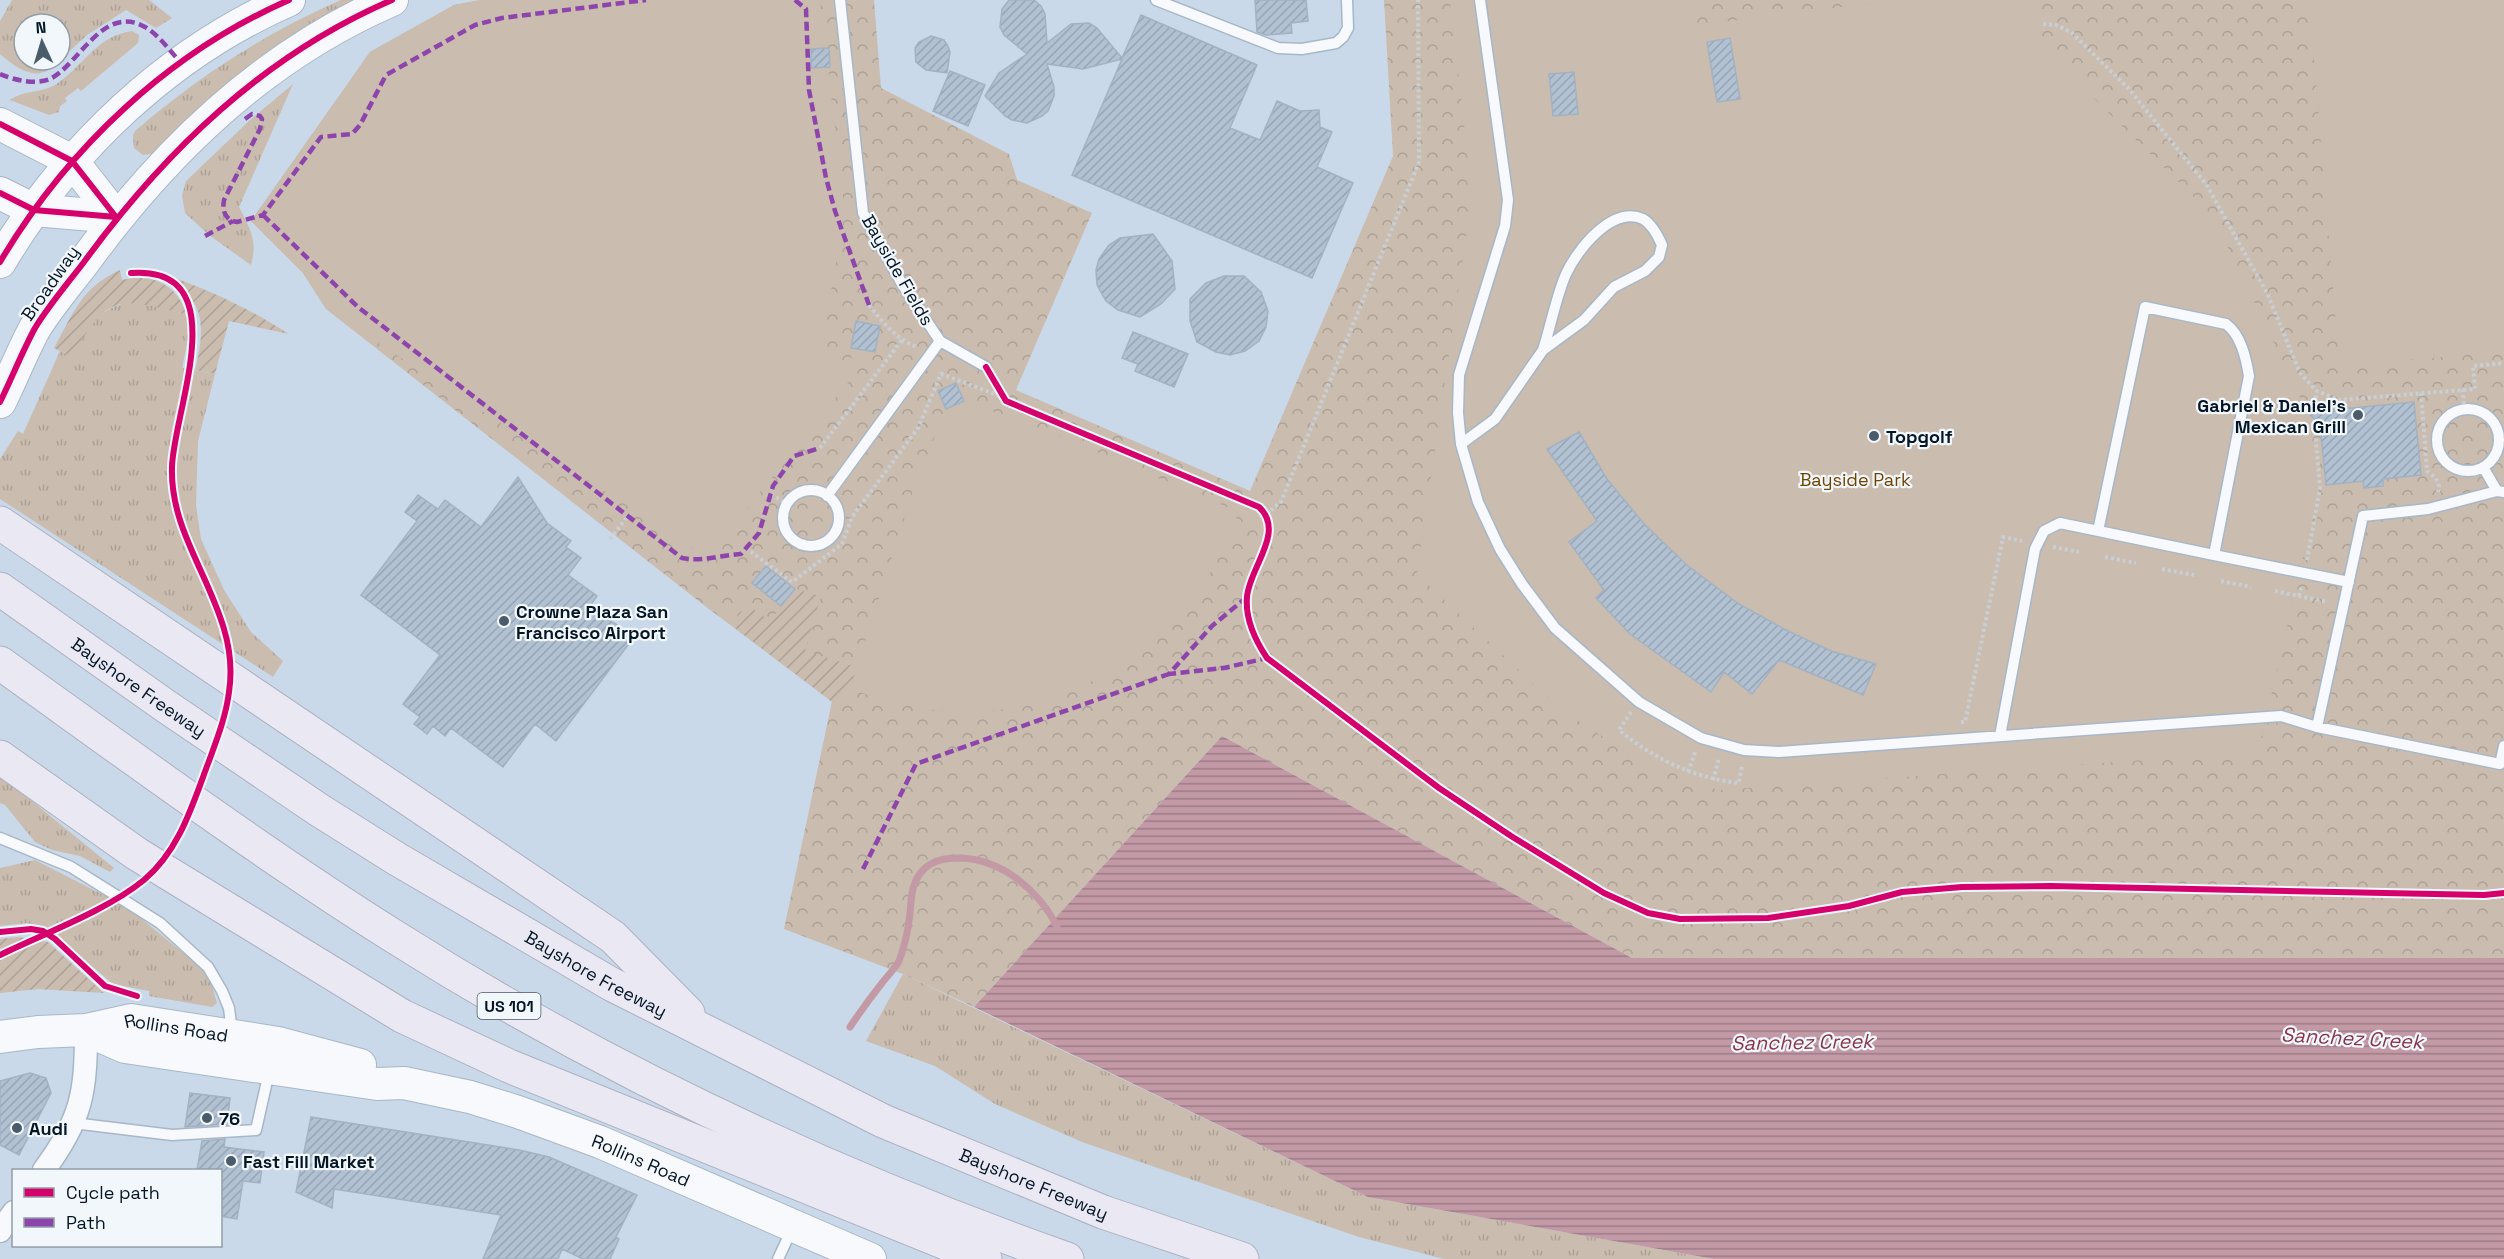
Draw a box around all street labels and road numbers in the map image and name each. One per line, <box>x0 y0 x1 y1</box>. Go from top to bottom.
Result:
street label: Bayside Fields <box>857 211 939 329</box>
street label: Broadway <box>16 241 84 325</box>
street label: Bayshore Freeway <box>67 632 211 742</box>
street label: Bayshore Freeway <box>521 925 671 1022</box>
road number: US 101 <box>478 993 540 1019</box>
street label: Rollins Road <box>122 1008 230 1047</box>
street label: Rollins Road <box>589 1128 694 1191</box>
street label: Bayshore Freeway <box>956 1142 1112 1225</box>

